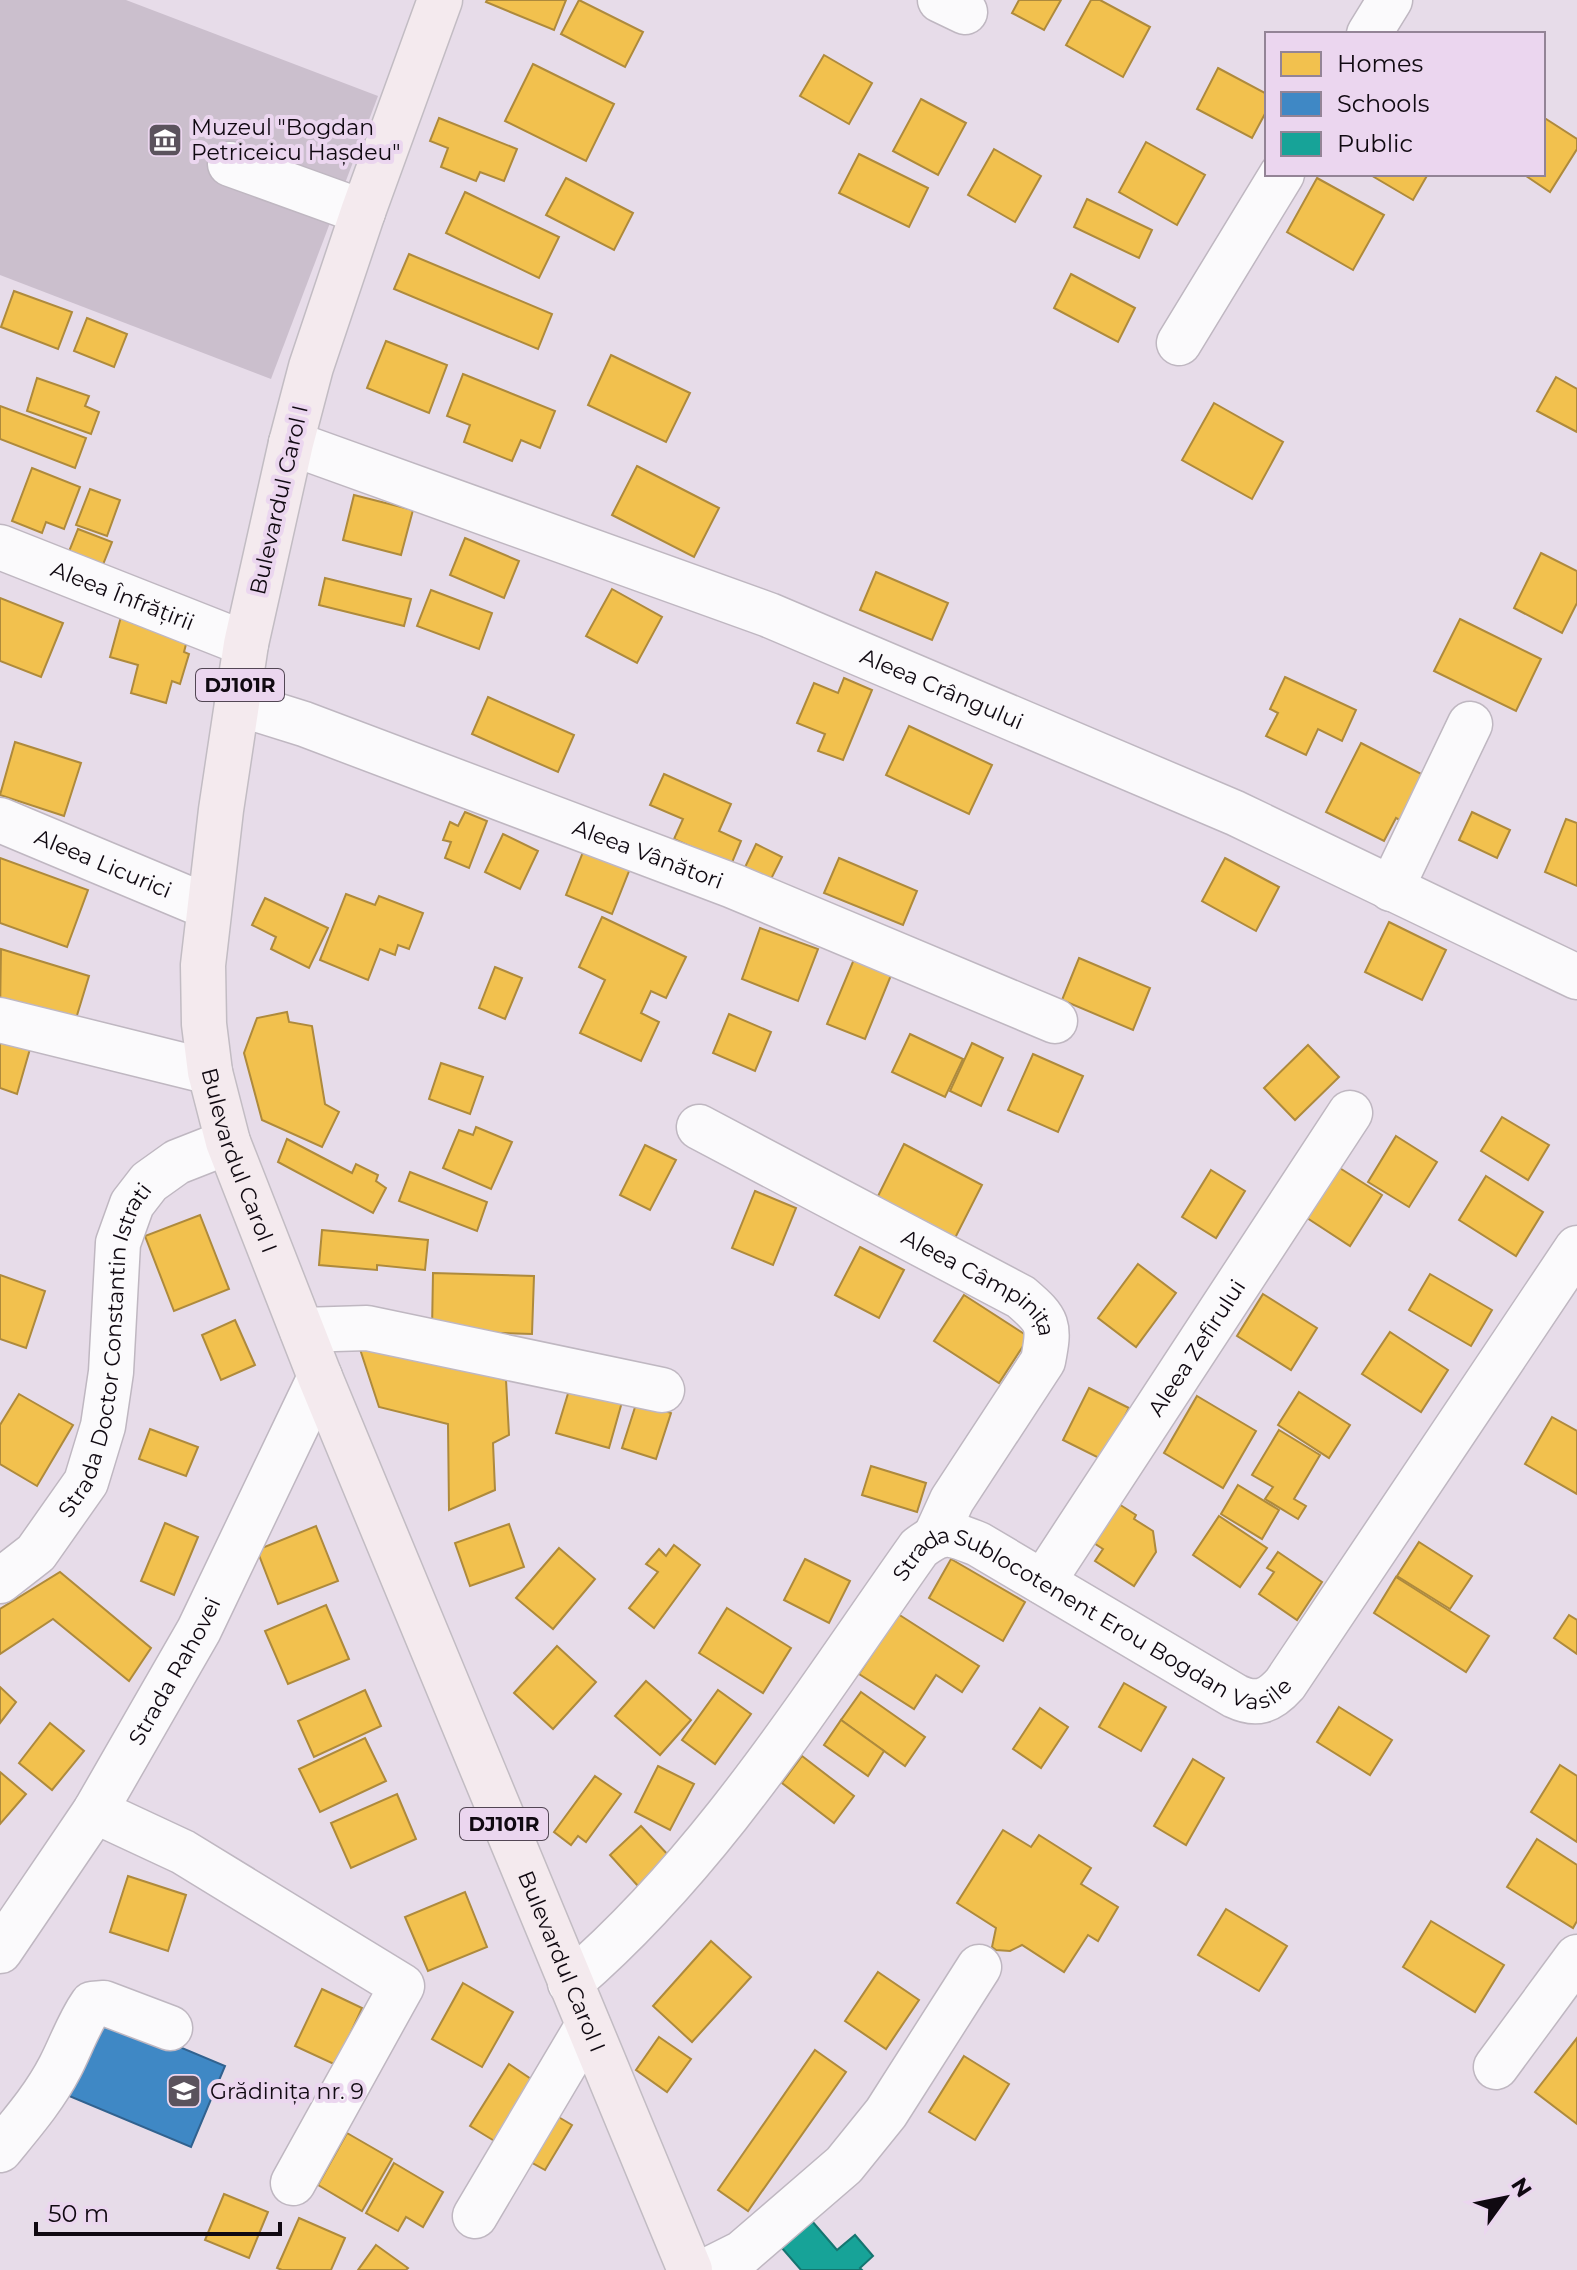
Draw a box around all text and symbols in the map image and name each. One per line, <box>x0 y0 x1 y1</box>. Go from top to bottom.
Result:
legend <box>1265 32 1545 176</box>
text: Homes <box>1337 49 1423 78</box>
text: Schools <box>1337 89 1430 118</box>
place label: Muzeul "Bogdan Petriceicu Hașdeu" <box>191 114 400 166</box>
museum icon: Muzeul "Bogdan Petriceicu Hașdeu" <box>146 121 184 159</box>
text: Public <box>1337 129 1413 158</box>
street label: Bulevardul Carol I <box>244 403 314 597</box>
street label: Aleea Înfrățirii <box>47 555 198 636</box>
street label: Aleea Crângului <box>856 642 1028 735</box>
road number: DJ101R <box>196 669 284 701</box>
street label: Aleea Vânători <box>569 813 727 895</box>
street label: Aleea Licurici <box>31 823 176 904</box>
street label: Bulevardul Carol I <box>196 1065 284 1257</box>
street label: Strada Doctor Constantin Istrati <box>52 1177 157 1522</box>
street label: Aleea Câmpinița <box>897 1223 1061 1338</box>
street label: Aleea Zefirului <box>1142 1274 1251 1421</box>
street label: Strada Sublocotenent Erou Bogdan Vasile <box>886 1521 1297 1715</box>
street label: Strada Rahovei <box>122 1593 226 1750</box>
road number: DJ101R <box>460 1808 548 1840</box>
street label: Bulevardul Carol I <box>513 1867 612 2056</box>
school or university icon: Grădinița nr. 9 <box>165 2072 203 2110</box>
place label: Grădinița nr. 9 <box>210 2078 364 2105</box>
north arrow <box>1465 2158 1545 2238</box>
text: N <box>1505 2173 1538 2202</box>
scale bar <box>36 2186 280 2236</box>
text: 50 m <box>48 2199 109 2228</box>

